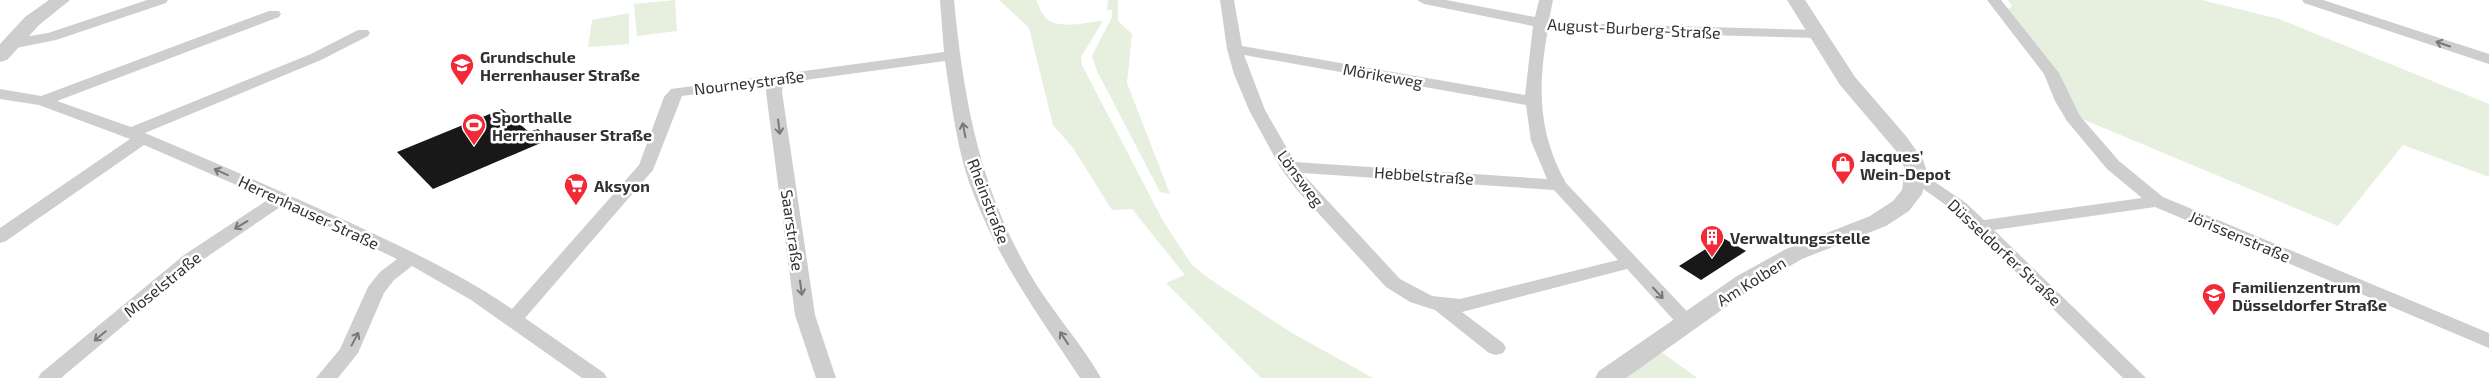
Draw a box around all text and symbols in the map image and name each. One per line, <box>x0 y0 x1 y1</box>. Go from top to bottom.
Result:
street label: August-Burberg-Straße <box>1547 14 1721 42</box>
one-way arrow <box>2435 39 2451 48</box>
place label: Grundschule Herrenhauser Straße <box>480 47 640 84</box>
school or university icon: Grundschule Herrenhauser Straße <box>449 52 475 86</box>
street label: Mörikeweg <box>1342 59 1424 91</box>
street label: Nourneystraße <box>693 66 805 98</box>
place label: Sporthalle Herrenhauser Straße <box>492 107 652 144</box>
sports icon: Sporthalle Herrenhauser Straße <box>461 112 487 146</box>
one-way arrow <box>774 119 784 135</box>
one-way arrow <box>959 122 969 138</box>
street label: Lönsweg <box>1274 146 1328 210</box>
place label: Jacques’ Wein-Depot <box>1860 146 1951 183</box>
shop icon: Jacques’ Wein-Depot <box>1830 151 1856 185</box>
street label: Rheinstraße <box>964 156 1014 246</box>
street label: Hebbelstraße <box>1374 162 1474 188</box>
one-way arrow <box>214 166 229 176</box>
street label: Herrenhauser Straße <box>236 171 382 253</box>
supermarket icon: Aksyon <box>563 172 589 206</box>
place label: Aksyon <box>594 176 650 196</box>
street label: Saarstraße <box>778 188 808 272</box>
street label: Düsseldorfer Straße <box>1944 195 2066 309</box>
street label: Jörissenstraße <box>2187 206 2293 266</box>
one-way arrow <box>234 220 248 230</box>
building icon: Verwaltungsstelle <box>1699 224 1725 258</box>
place label: Verwaltungsstelle <box>1730 228 1870 247</box>
street label: Moselstraße <box>120 247 204 321</box>
street label: Am Kolben <box>1713 252 1789 310</box>
place label: Familienzentrum Düsseldorfer Straße <box>2232 277 2387 314</box>
one-way arrow <box>796 280 806 296</box>
school or university icon: Familienzentrum Düsseldorfer Straße <box>2201 282 2227 316</box>
one-way arrow <box>1652 286 1664 299</box>
one-way arrow <box>93 330 106 341</box>
one-way arrow <box>1059 331 1069 345</box>
one-way arrow <box>350 332 360 347</box>

